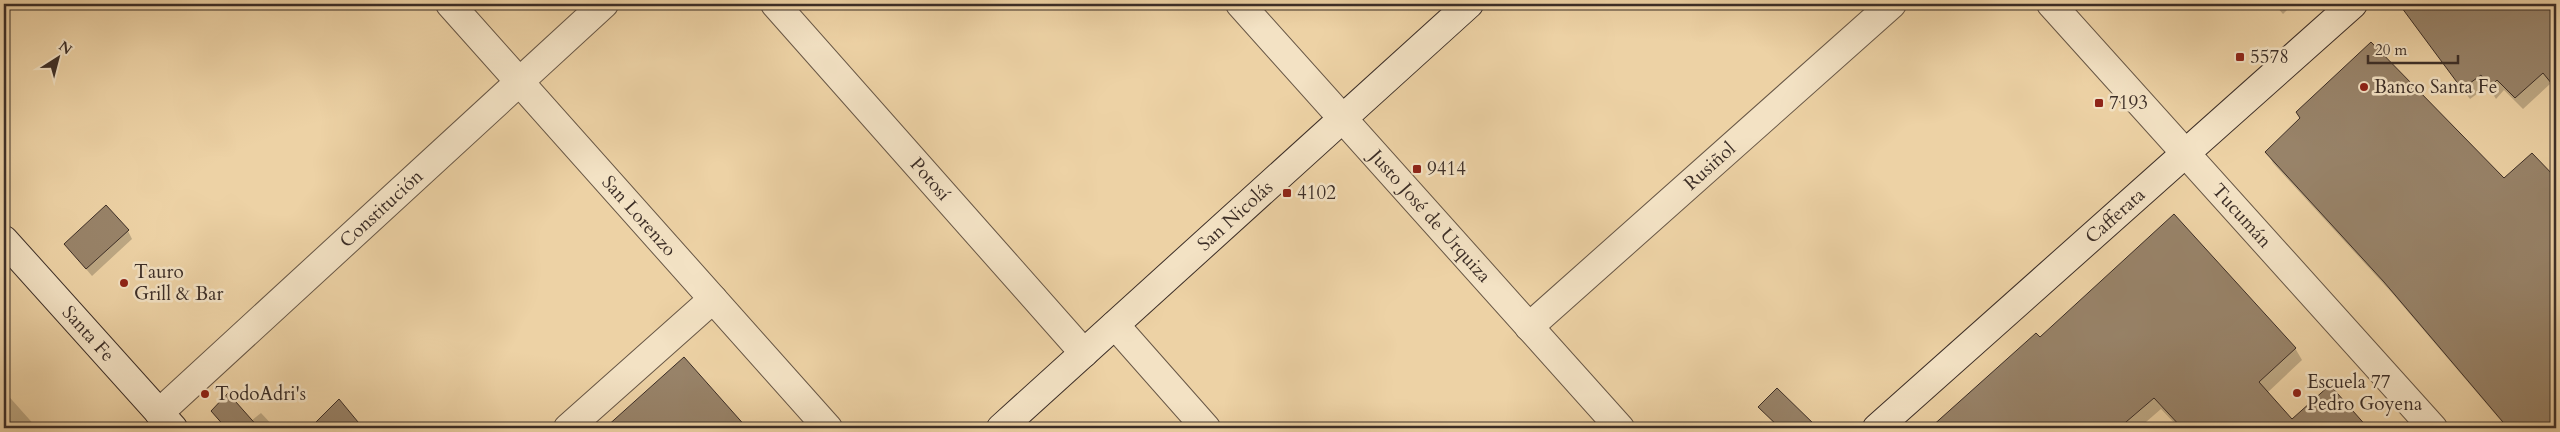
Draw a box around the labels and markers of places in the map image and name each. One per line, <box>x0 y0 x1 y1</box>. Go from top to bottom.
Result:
place label: 5578 <box>2250 44 2289 70</box>
marker: 5578 <box>2234 51 2246 63</box>
place label: Banco Santa Fe <box>2374 74 2497 100</box>
marker: Banco Santa Fe <box>2358 81 2370 93</box>
place label: 7193 <box>2109 90 2148 116</box>
marker: 7193 <box>2093 97 2105 109</box>
place label: 9414 <box>1427 156 1466 182</box>
marker: 9414 <box>1411 163 1423 175</box>
place label: 4102 <box>1297 180 1336 206</box>
marker: 4102 <box>1281 187 1293 199</box>
place label: Tauro Grill & Bar <box>134 259 223 307</box>
marker: Tauro Grill & Bar <box>118 277 130 289</box>
place label: Escuela 77 Pedro Goyena <box>2307 369 2422 417</box>
place label: TodoAdri's <box>215 381 306 407</box>
marker: Escuela 77 Pedro Goyena <box>2291 387 2303 399</box>
marker: TodoAdri's <box>199 388 211 400</box>

